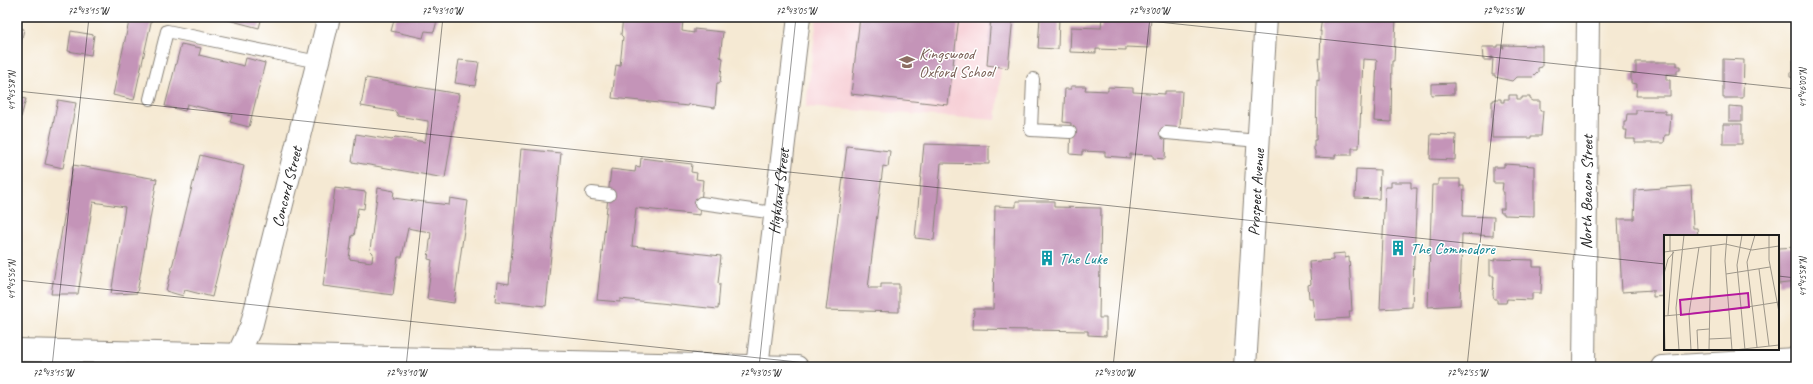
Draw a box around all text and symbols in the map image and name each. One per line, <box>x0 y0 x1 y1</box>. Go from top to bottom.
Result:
text: 72°43'15"W <box>68 4 110 17</box>
text: 72°43'10"W <box>422 4 464 17</box>
text: 72°43'05"W <box>776 4 818 17</box>
text: 72°43'00"W <box>1129 4 1171 17</box>
text: 72°42'55"W <box>1483 4 1525 17</box>
place label: Kingswood Oxford School <box>919 44 997 82</box>
school or university icon: Kingswood Oxford School <box>898 53 916 71</box>
text: 41°46'00"N <box>1796 66 1809 108</box>
text: 41°45'58"N <box>5 69 18 111</box>
street label: North Beacon Street <box>1576 133 1598 249</box>
street label: Concord Street <box>268 143 307 229</box>
street label: Highland Street <box>764 146 794 235</box>
street label: Prospect Avenue <box>1244 146 1269 236</box>
inset map <box>1664 235 1779 350</box>
building icon: The Commodore <box>1389 239 1407 257</box>
place label: The Commodore <box>1410 239 1497 259</box>
building icon: The Luke <box>1038 249 1056 267</box>
place label: The Luke <box>1059 249 1109 269</box>
text: 41°45'58"N <box>1796 255 1809 297</box>
text: 41°45'56"N <box>5 258 18 300</box>
text: 72°43'15"W <box>33 366 75 379</box>
text: 72°43'10"W <box>386 366 428 379</box>
text: 72°43'05"W <box>740 366 782 379</box>
text: 72°43'00"W <box>1094 366 1136 379</box>
text: 72°42'55"W <box>1447 366 1489 379</box>

